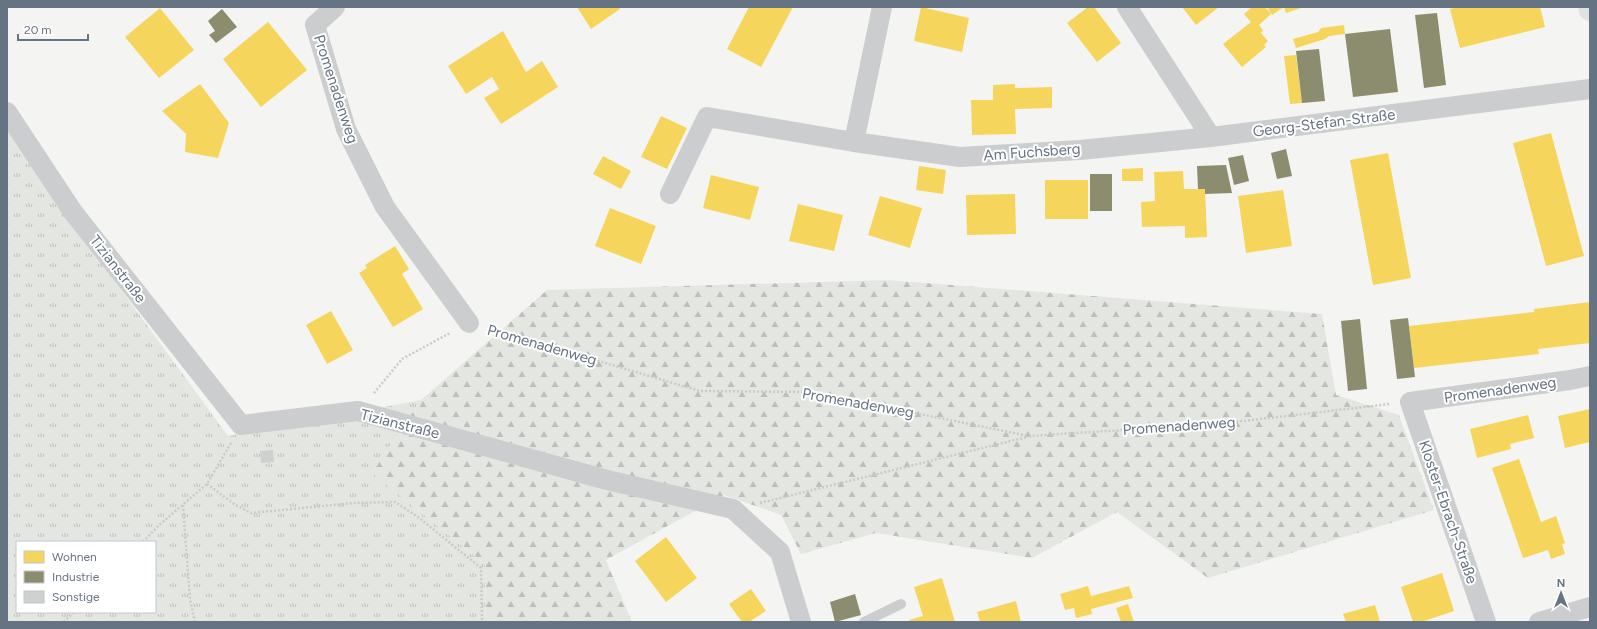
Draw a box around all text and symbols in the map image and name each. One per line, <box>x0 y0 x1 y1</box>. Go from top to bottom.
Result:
scale bar <box>18 16 88 42</box>
text: 20 m <box>24 23 52 37</box>
street label: Promenadenweg <box>310 32 362 146</box>
street label: Georg-Stefan-Straße <box>1252 105 1396 141</box>
street label: Am Fuchsberg <box>983 140 1081 164</box>
street label: Tizianstraße <box>86 232 150 306</box>
street label: Promenadenweg <box>485 321 599 369</box>
street label: Promenadenweg <box>1443 373 1557 407</box>
street label: Promenadenweg <box>801 384 915 422</box>
street label: Tizianstraße <box>359 406 441 442</box>
street label: Promenadenweg <box>1122 413 1236 439</box>
street label: Kloster-Ebrach-Straße <box>1415 438 1481 586</box>
legend <box>16 541 156 613</box>
text: Wohnen <box>52 550 97 564</box>
text: Industrie <box>52 570 100 584</box>
north arrow <box>1541 573 1581 613</box>
text: N <box>1557 577 1565 590</box>
text: Sonstige <box>52 590 100 604</box>

